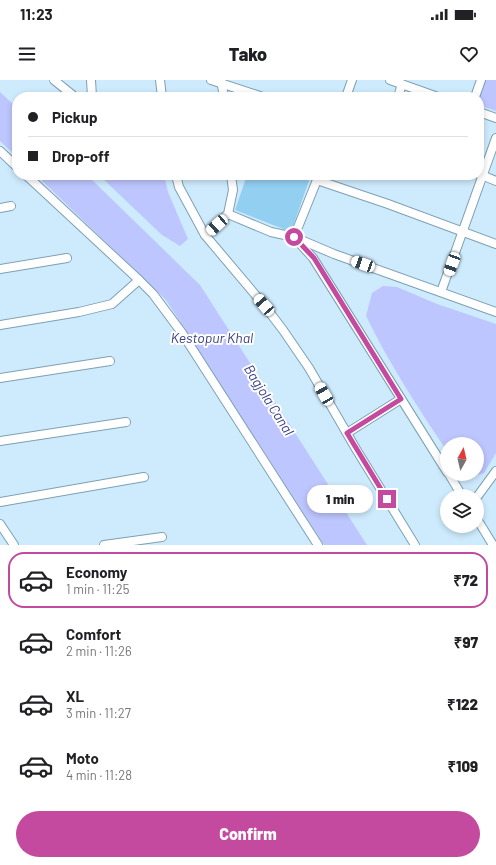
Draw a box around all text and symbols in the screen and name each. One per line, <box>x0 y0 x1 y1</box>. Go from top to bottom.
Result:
text: 11:23 <box>20 5 52 23</box>
icon: menu <box>16 43 38 65</box>
text: Tako <box>229 43 267 65</box>
icon: heart <box>458 43 480 65</box>
text: Pickup <box>52 108 98 126</box>
text: Drop-off <box>52 147 110 165</box>
car <box>204 213 230 237</box>
route start <box>285 228 303 246</box>
car <box>442 251 462 277</box>
car <box>350 254 376 274</box>
car <box>252 292 276 318</box>
water label: Kestopur Khal <box>171 329 253 346</box>
water label: Bagjola Canal <box>241 361 298 438</box>
car <box>313 381 335 407</box>
north arrow <box>440 437 484 481</box>
map controls <box>440 437 484 533</box>
callout: 1 min <box>307 485 373 513</box>
button: layers <box>440 489 484 533</box>
route end <box>378 490 396 508</box>
text: 1 min <box>326 491 354 507</box>
icon: car <box>18 562 54 598</box>
text: Economy <box>66 563 127 581</box>
text: ₹72 <box>453 571 478 589</box>
text: 1 min · 11:25 <box>66 581 129 597</box>
icon: car <box>18 624 54 660</box>
text: Comfort <box>66 625 121 643</box>
text: ₹97 <box>454 633 478 651</box>
text: 2 min · 11:26 <box>66 643 132 659</box>
icon: car <box>18 686 54 722</box>
text: XL <box>66 687 84 705</box>
text: ₹122 <box>447 695 478 713</box>
text: 3 min · 11:27 <box>66 705 131 721</box>
icon: car <box>18 748 54 784</box>
text: Moto <box>66 749 99 767</box>
text: ₹109 <box>448 757 478 775</box>
text: 4 min · 11:28 <box>66 767 132 783</box>
button: Confirm <box>16 811 480 857</box>

